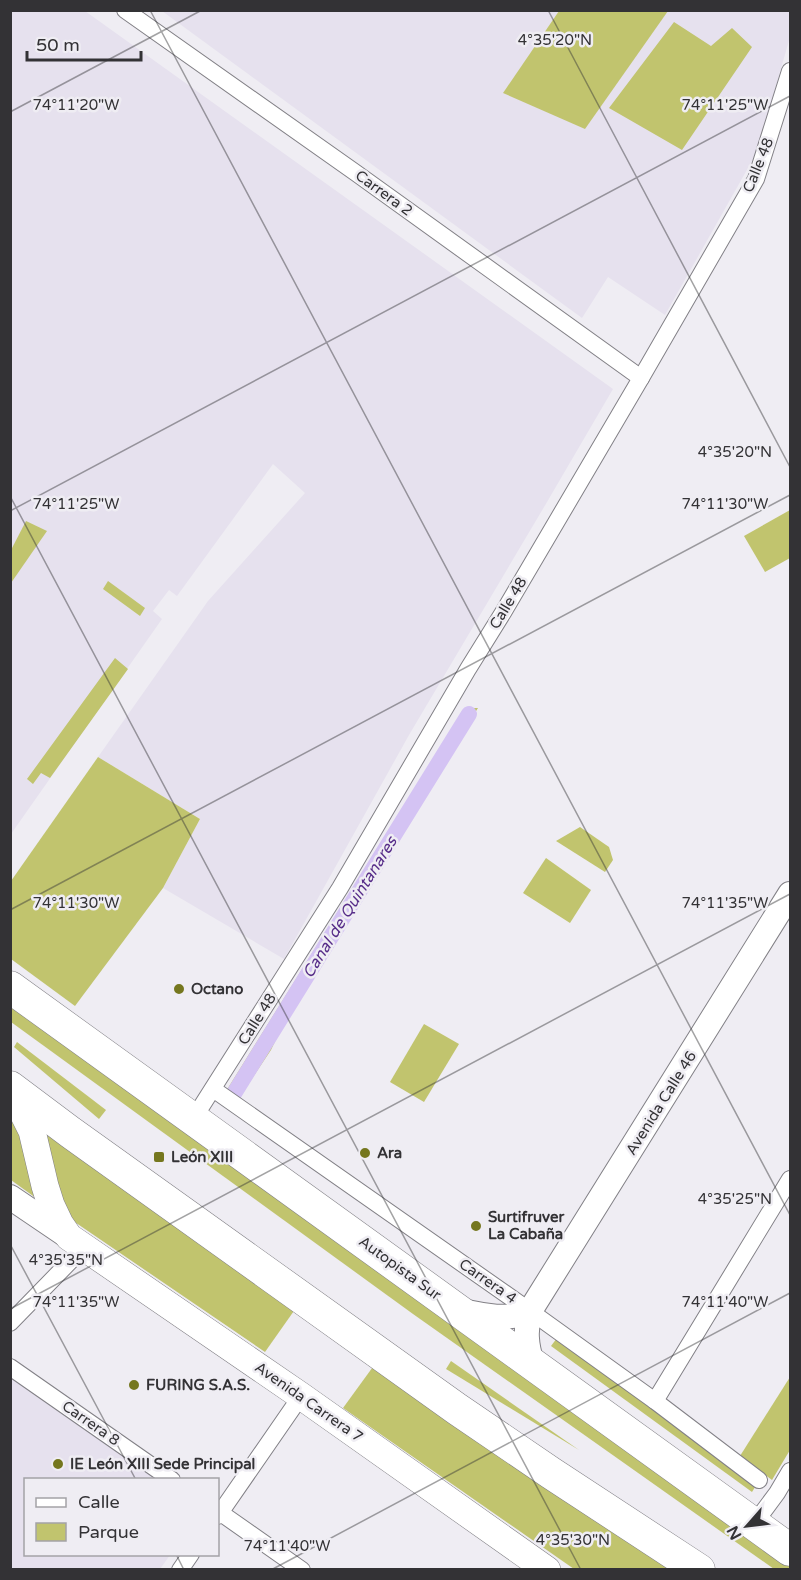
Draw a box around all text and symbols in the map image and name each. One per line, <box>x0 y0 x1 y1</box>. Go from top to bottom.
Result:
scale bar <box>27 24 141 62</box>
text: 4°35'20"N <box>518 31 592 49</box>
text: 50 m <box>36 34 80 56</box>
text: 74°11'20"W <box>33 96 119 114</box>
text: 74°11'25"W <box>682 96 768 114</box>
street label: Calle 48 <box>739 135 777 195</box>
street label: Carrera 2 <box>352 166 416 220</box>
text: 4°35'20"N <box>698 443 772 461</box>
text: 74°11'25"W <box>33 495 119 513</box>
text: 74°11'30"W <box>682 495 768 513</box>
street label: Calle 48 <box>485 574 531 632</box>
water label: Canal de Quintanares <box>298 832 402 982</box>
text: 74°11'30"W <box>33 894 119 912</box>
text: 74°11'35"W <box>682 894 768 912</box>
place label: Octano <box>191 980 243 998</box>
marker: Octano <box>172 982 186 996</box>
street label: Calle 48 <box>234 990 280 1048</box>
street label: Avenida Calle 46 <box>622 1048 700 1158</box>
place label: Ara <box>377 1144 402 1162</box>
marker: Ara <box>358 1146 372 1160</box>
place label: León XIII <box>171 1148 233 1166</box>
marker: León XIII <box>152 1150 166 1164</box>
text: 4°35'25"N <box>698 1190 772 1208</box>
place label: Surtifruver La Cabaña <box>488 1208 564 1243</box>
marker: Surtifruver La Cabaña <box>469 1219 483 1233</box>
street label: Autopista Sur <box>355 1232 445 1304</box>
text: 4°35'35"N <box>29 1251 103 1269</box>
street label: Carrera 4 <box>456 1255 520 1307</box>
text: 74°11'35"W <box>33 1293 119 1311</box>
text: 74°11'40"W <box>682 1293 768 1311</box>
street label: Avenida Carrera 7 <box>252 1358 366 1446</box>
place label: FURING S.A.S. <box>146 1376 250 1394</box>
marker: FURING S.A.S. <box>127 1378 141 1392</box>
street label: Carrera 8 <box>59 1397 123 1449</box>
place label: IE León XIII Sede Principal <box>70 1455 255 1474</box>
marker: IE León XIII Sede Principal <box>51 1457 65 1471</box>
legend <box>24 1478 219 1556</box>
text: Calle <box>78 1491 120 1513</box>
north arrow <box>717 1496 777 1556</box>
text: Parque <box>78 1521 139 1543</box>
text: N <box>723 1522 746 1543</box>
text: 4°35'30"N <box>536 1531 610 1549</box>
text: 74°11'40"W <box>244 1537 330 1555</box>

